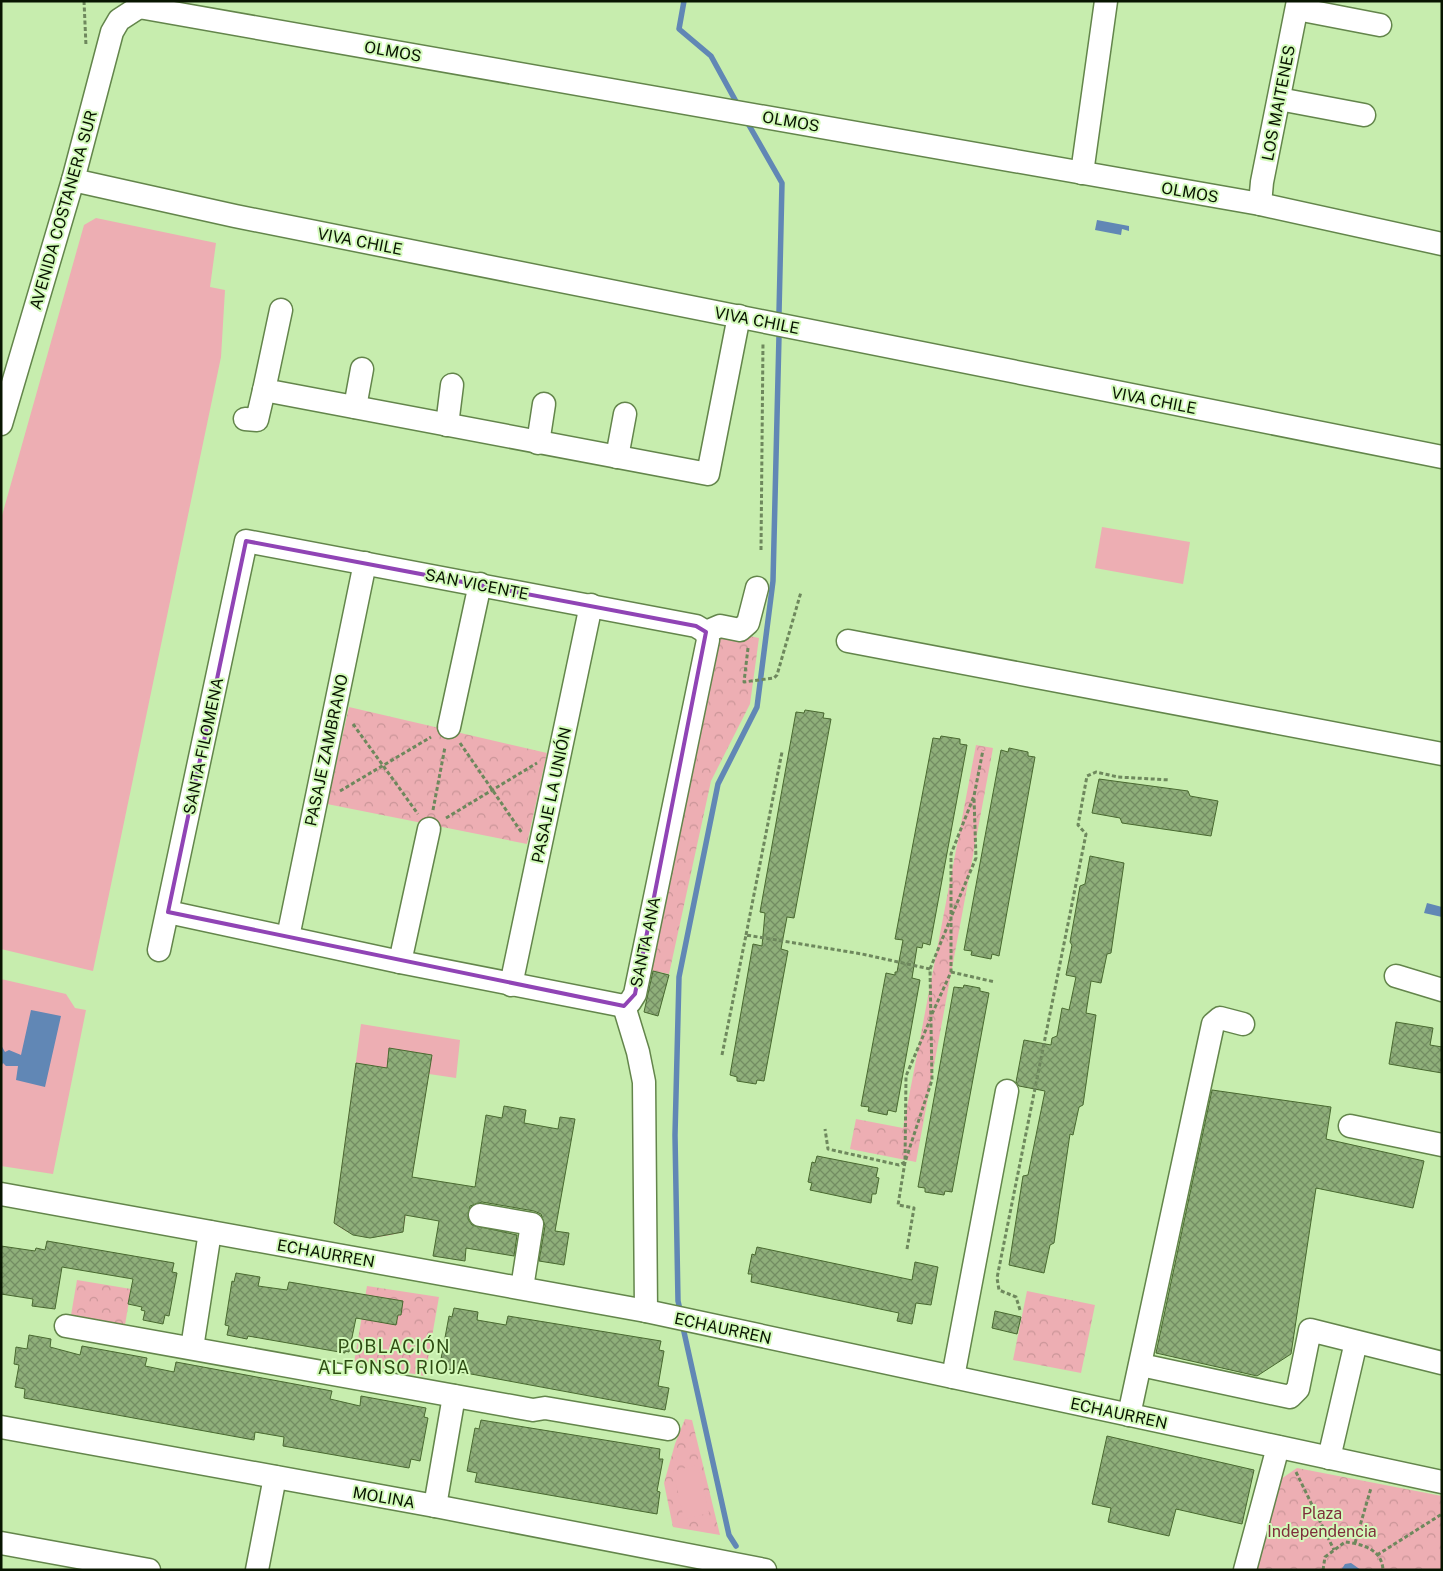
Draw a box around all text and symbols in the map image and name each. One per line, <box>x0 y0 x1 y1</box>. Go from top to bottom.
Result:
street label: OLMOS <box>363 37 423 66</box>
street label: LOS MAITENES <box>1258 44 1299 163</box>
street label: OLMOS <box>761 107 821 136</box>
street label: AVENIDA COSTANERA SUR <box>26 108 101 312</box>
street label: OLMOS <box>1160 178 1220 207</box>
street label: VIVA CHILE <box>316 224 404 259</box>
street label: VIVA CHILE <box>713 303 801 338</box>
street label: VIVA CHILE <box>1110 383 1198 418</box>
street label: SAN VICENTE <box>423 565 530 604</box>
street label: PASAJE ZAMBRANO <box>301 672 352 828</box>
street label: SANTA FILOMENA <box>180 676 227 816</box>
street label: PASAJE LA UNIÓN <box>527 725 575 865</box>
street label: SANTA ANA <box>627 895 664 989</box>
street label: ECHAURREN <box>276 1236 376 1271</box>
street label: ECHAURREN <box>673 1309 773 1348</box>
district label: POBLACIÓN ALFONSO RIOJA <box>318 1335 470 1378</box>
street label: ECHAURREN <box>1069 1394 1169 1433</box>
street label: MOLINA <box>351 1483 417 1512</box>
park label: Plaza Independencia <box>1267 1504 1377 1541</box>

